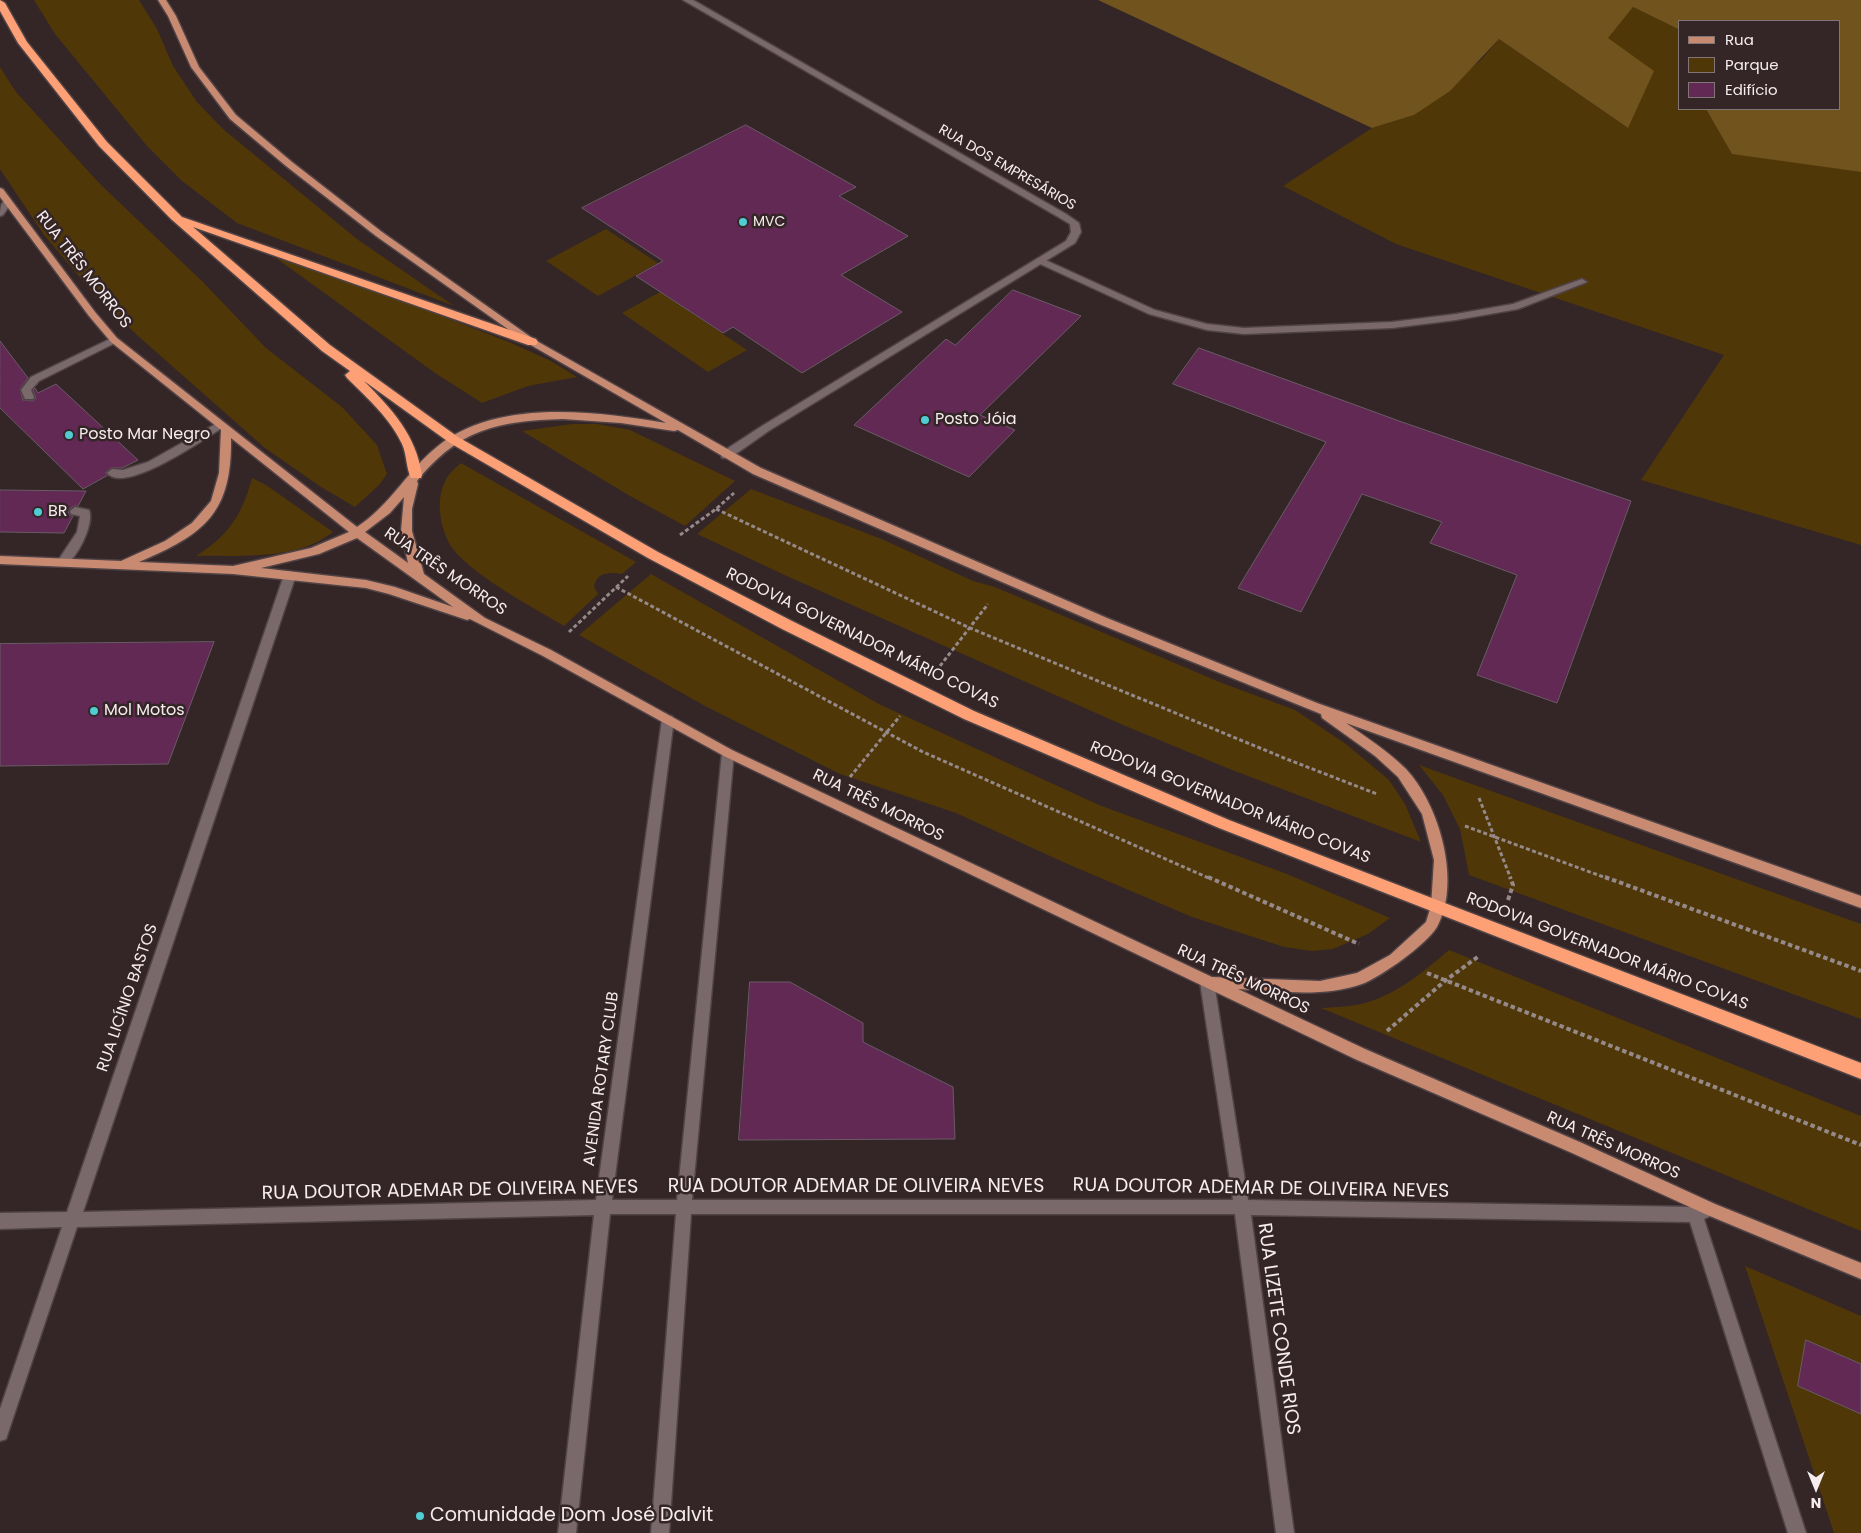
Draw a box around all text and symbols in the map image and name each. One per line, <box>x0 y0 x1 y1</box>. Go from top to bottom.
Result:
legend <box>1678 20 1841 110</box>
text: Rua <box>1725 29 1754 50</box>
text: Parque <box>1725 54 1778 75</box>
text: Edifício <box>1725 79 1778 100</box>
street label: RUA DOS EMPRESÁRIOS <box>935 122 1079 214</box>
street label: RUA TRÊS MORROS <box>31 208 135 332</box>
place label: MVC <box>753 214 785 230</box>
marker: MVC <box>737 216 749 228</box>
place label: Posto Jóia <box>935 410 1017 430</box>
marker: Posto Jóia <box>919 414 931 426</box>
place label: Posto Mar Negro <box>79 425 210 445</box>
marker: Posto Mar Negro <box>63 429 75 441</box>
place label: BR <box>48 502 68 522</box>
marker: BR <box>32 506 44 518</box>
street label: RUA TRÊS MORROS <box>380 524 510 620</box>
street label: RODOVIA GOVERNADOR MÁRIO COVAS <box>723 564 1001 714</box>
place label: Mol Motos <box>104 701 185 721</box>
marker: Mol Motos <box>88 705 100 717</box>
street label: RODOVIA GOVERNADOR MÁRIO COVAS <box>1087 738 1373 868</box>
street label: RUA TRÊS MORROS <box>809 766 947 846</box>
street label: RODOVIA GOVERNADOR MÁRIO COVAS <box>1463 889 1751 1015</box>
street label: RUA LICÍNIO BASTOS <box>94 921 162 1075</box>
street label: RUA TRÊS MORROS <box>1174 941 1312 1019</box>
street label: AVENIDA ROTARY CLUB <box>580 990 624 1168</box>
street label: RUA TRÊS MORROS <box>1543 1108 1683 1184</box>
street label: RUA DOUTOR ADEMAR DE OLIVEIRA NEVES <box>1072 1174 1450 1204</box>
street label: RUA DOUTOR ADEMAR DE OLIVEIRA NEVES <box>261 1176 639 1206</box>
street label: RUA DOUTOR ADEMAR DE OLIVEIRA NEVES <box>668 1176 1044 1198</box>
street label: RUA LIZETE CONDE RIOS <box>1252 1222 1304 1436</box>
north arrow <box>1791 1463 1841 1513</box>
text: N <box>1811 1493 1821 1513</box>
place label: Comunidade Dom José Dalvit <box>430 1505 713 1527</box>
marker: Comunidade Dom José Dalvit <box>414 1510 426 1522</box>

